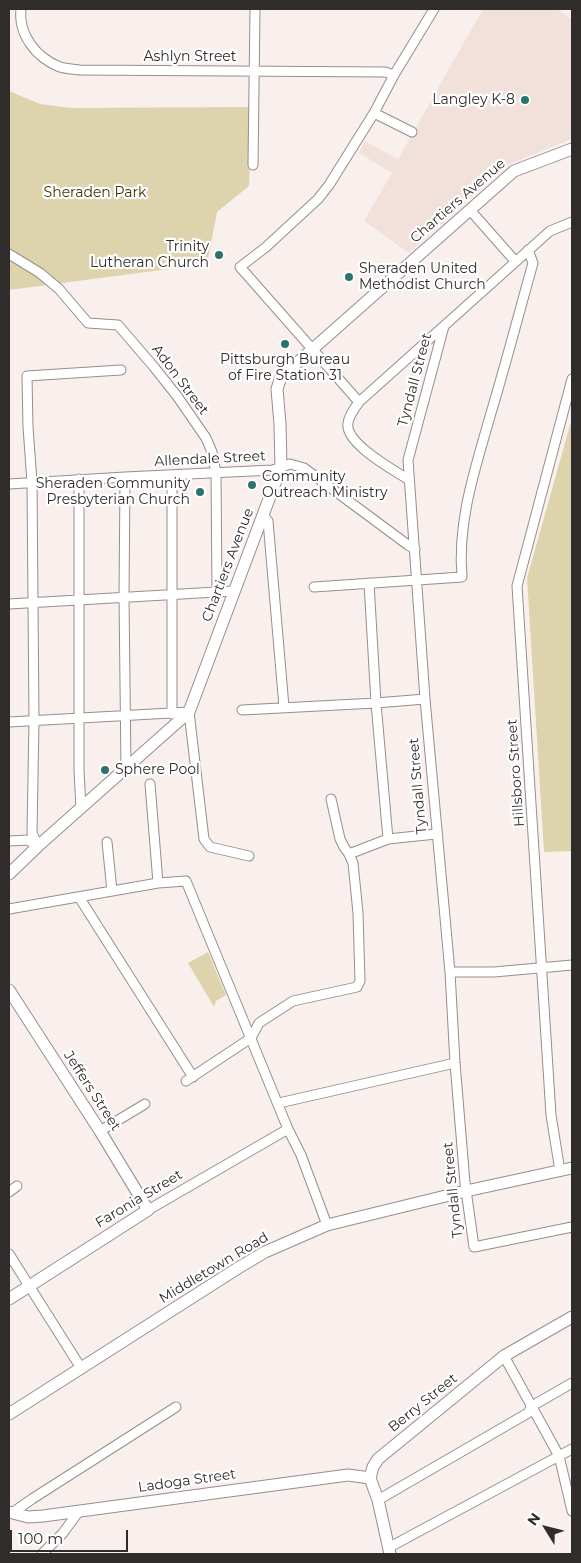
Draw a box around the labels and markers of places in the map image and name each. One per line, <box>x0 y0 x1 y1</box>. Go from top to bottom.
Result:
place label: Langley K-8 <box>432 92 515 108</box>
marker: Langley K-8 <box>519 94 531 106</box>
place label: Trinity Lutheran Church <box>90 239 209 272</box>
marker: Trinity Lutheran Church <box>213 249 225 261</box>
place label: Sheraden United Methodist Church <box>359 261 486 294</box>
marker: Sheraden United Methodist Church <box>343 271 355 283</box>
marker: Pittsburgh Bureau of Fire Station 31 <box>279 338 291 350</box>
place label: Pittsburgh Bureau of Fire Station 31 <box>220 352 350 384</box>
place label: Community Outreach Ministry <box>262 469 388 502</box>
place label: Sheraden Community Presbyterian Church <box>36 476 190 508</box>
marker: Community Outreach Ministry <box>246 479 258 491</box>
marker: Sheraden Community Presbyterian Church <box>194 486 206 498</box>
place label: Sphere Pool <box>115 762 200 778</box>
marker: Sphere Pool <box>99 764 111 776</box>

